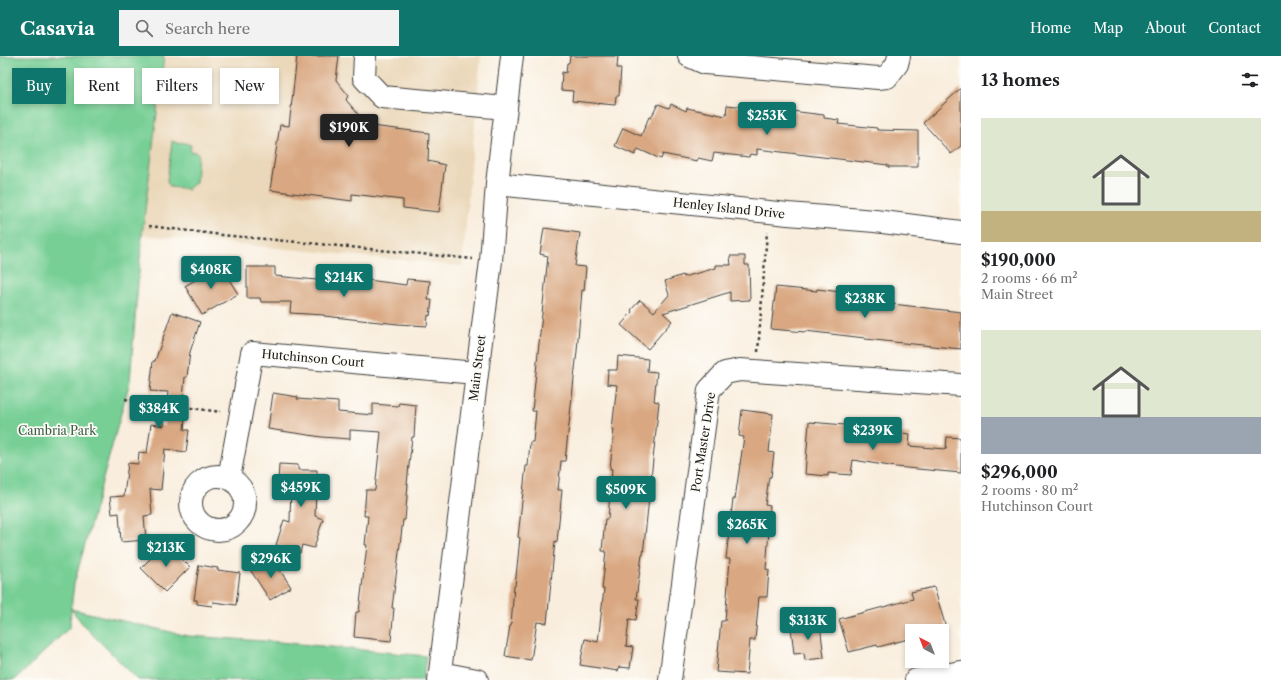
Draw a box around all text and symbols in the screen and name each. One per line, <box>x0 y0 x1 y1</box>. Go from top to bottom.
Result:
search box <box>119 10 399 46</box>
text: Casavia <box>20 17 95 40</box>
icon: search <box>133 17 155 39</box>
text: Search here <box>165 19 250 38</box>
text: Home <box>1030 19 1071 37</box>
text: Map <box>1093 19 1123 37</box>
text: About <box>1145 19 1186 37</box>
text: Contact <box>1208 19 1261 37</box>
chip: Buy <box>12 68 66 104</box>
chip: Rent <box>74 68 134 104</box>
chip: Filters <box>142 68 212 104</box>
chip: New <box>220 68 279 104</box>
icon: filters <box>1239 69 1261 91</box>
text: 13 homes <box>981 70 1060 90</box>
pin: $253K <box>739 102 795 136</box>
text: $253K <box>747 107 787 123</box>
pin: $190K <box>321 114 377 148</box>
text: $190K <box>329 119 369 135</box>
icon: home <box>1085 144 1157 216</box>
street label: Henley Island Drive <box>672 195 786 221</box>
text: $190,000 <box>981 250 1056 270</box>
pin: $408K <box>183 256 239 290</box>
text: $408K <box>190 261 232 277</box>
pin: $214K <box>316 264 372 298</box>
text: $214K <box>325 269 363 285</box>
text: 2 rooms · 66 m² <box>981 270 1078 286</box>
pin: $238K <box>837 285 893 319</box>
text: Main Street <box>981 286 1053 302</box>
text: $238K <box>845 290 885 306</box>
street label: Main Street <box>465 333 489 402</box>
street label: Hutchinson Court <box>261 346 366 370</box>
icon: home <box>1085 356 1157 428</box>
street label: Port Master Drive <box>688 391 718 493</box>
pin: $384K <box>131 395 187 429</box>
text: $384K <box>139 400 179 416</box>
pin: $239K <box>845 417 901 451</box>
text: $239K <box>853 422 893 438</box>
park label: Cambria Park <box>18 423 97 438</box>
text: $296,000 <box>981 462 1058 482</box>
pin: $459K <box>273 474 329 508</box>
pin: $509K <box>598 476 654 510</box>
text: $459K <box>281 479 321 495</box>
text: $509K <box>606 481 646 497</box>
text: 2 rooms · 80 m² <box>981 482 1078 498</box>
text: Hutchinson Court <box>981 498 1093 514</box>
pin: $265K <box>719 511 775 545</box>
text: $265K <box>727 516 767 532</box>
pin: $213K <box>138 534 194 568</box>
text: $213K <box>147 539 185 555</box>
pin: $296K <box>243 545 299 579</box>
text: $296K <box>251 550 291 566</box>
pin: $313K <box>780 607 836 641</box>
text: $313K <box>789 612 827 628</box>
north arrow <box>905 624 949 668</box>
map controls <box>905 624 949 668</box>

